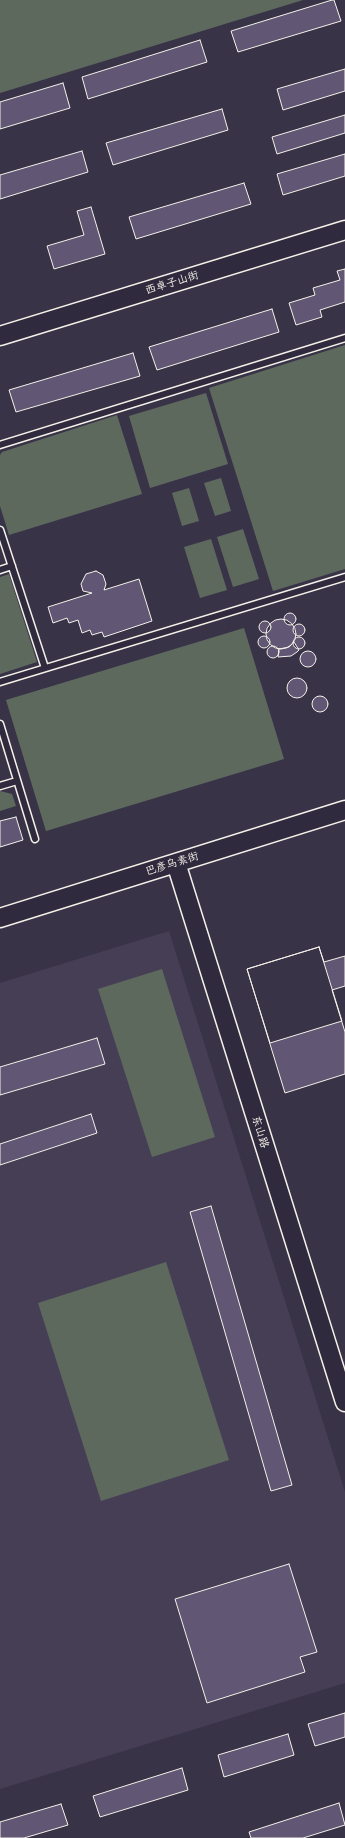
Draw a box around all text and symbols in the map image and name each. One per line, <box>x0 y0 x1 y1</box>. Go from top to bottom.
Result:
street label: 西卓子山街 <box>144 269 200 297</box>
street label: 巴彦乌素街 <box>144 850 200 878</box>
street label: 东山路 <box>249 1114 271 1150</box>

